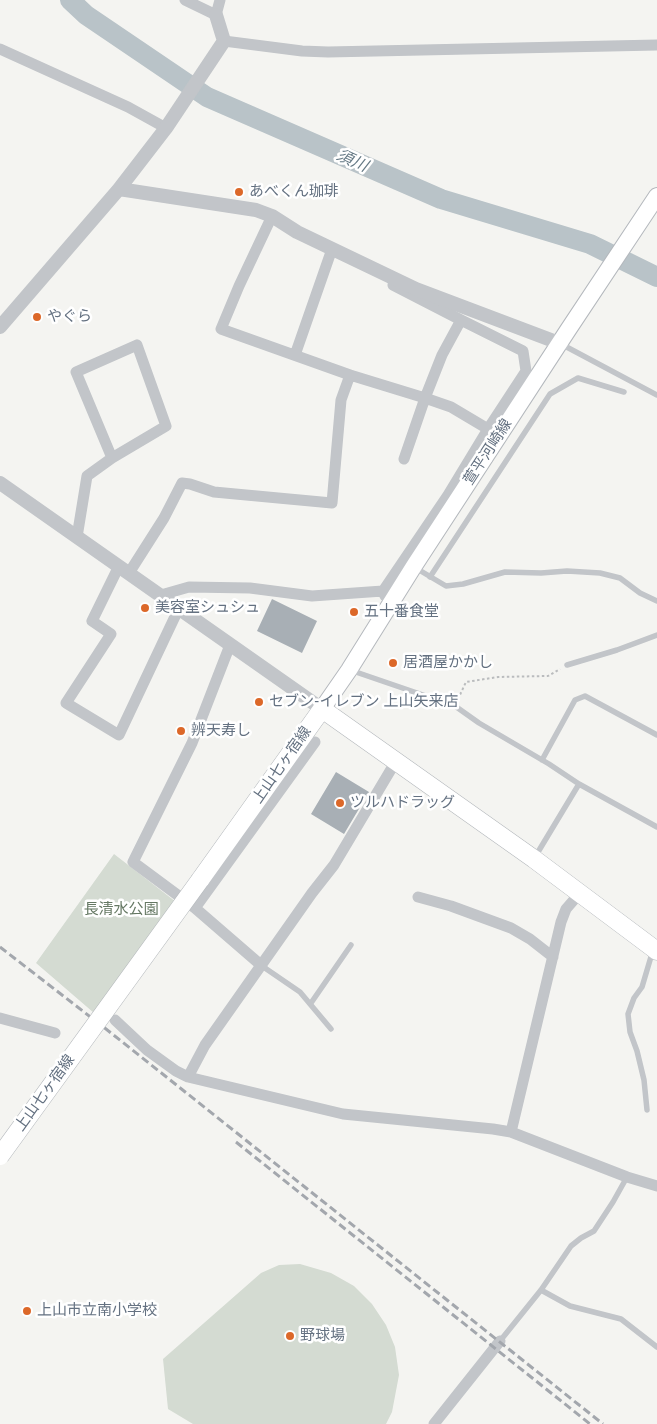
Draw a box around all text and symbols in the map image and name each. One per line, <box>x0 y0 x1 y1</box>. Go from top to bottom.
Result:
water label: 須川 <box>333 146 371 176</box>
place label: あべくん珈琲 <box>249 183 339 201</box>
marker: あべくん珈琲 <box>233 186 245 198</box>
place label: やぐら <box>47 308 92 326</box>
marker: やぐら <box>31 311 43 323</box>
street label: 萱平河崎線 <box>460 416 516 488</box>
place label: 美容室シュシュ <box>155 599 260 617</box>
marker: 美容室シュシュ <box>139 602 151 614</box>
place label: 五十番食堂 <box>364 603 439 621</box>
marker: 五十番食堂 <box>348 606 360 618</box>
place label: 居酒屋かかし <box>403 654 493 672</box>
marker: 居酒屋かかし <box>387 657 399 669</box>
place label: セブン-イレブン 上山矢来店 <box>269 693 458 711</box>
marker: セブン-イレブン 上山矢来店 <box>253 696 265 708</box>
place label: 辨天寿し <box>191 722 251 740</box>
street label: 上山七ヶ宿線 <box>249 723 315 807</box>
marker: 辨天寿し <box>175 725 187 737</box>
place label: ツルハドラッグ <box>350 794 455 812</box>
marker: ツルハドラッグ <box>334 797 346 809</box>
park label: 長清水公園 <box>84 901 158 919</box>
street label: 上山七ヶ宿線 <box>11 1051 79 1135</box>
place label: 上山市立南小学校 <box>37 1302 157 1320</box>
marker: 上山市立南小学校 <box>21 1305 33 1317</box>
place label: 野球場 <box>300 1327 345 1345</box>
marker: 野球場 <box>284 1330 296 1342</box>

